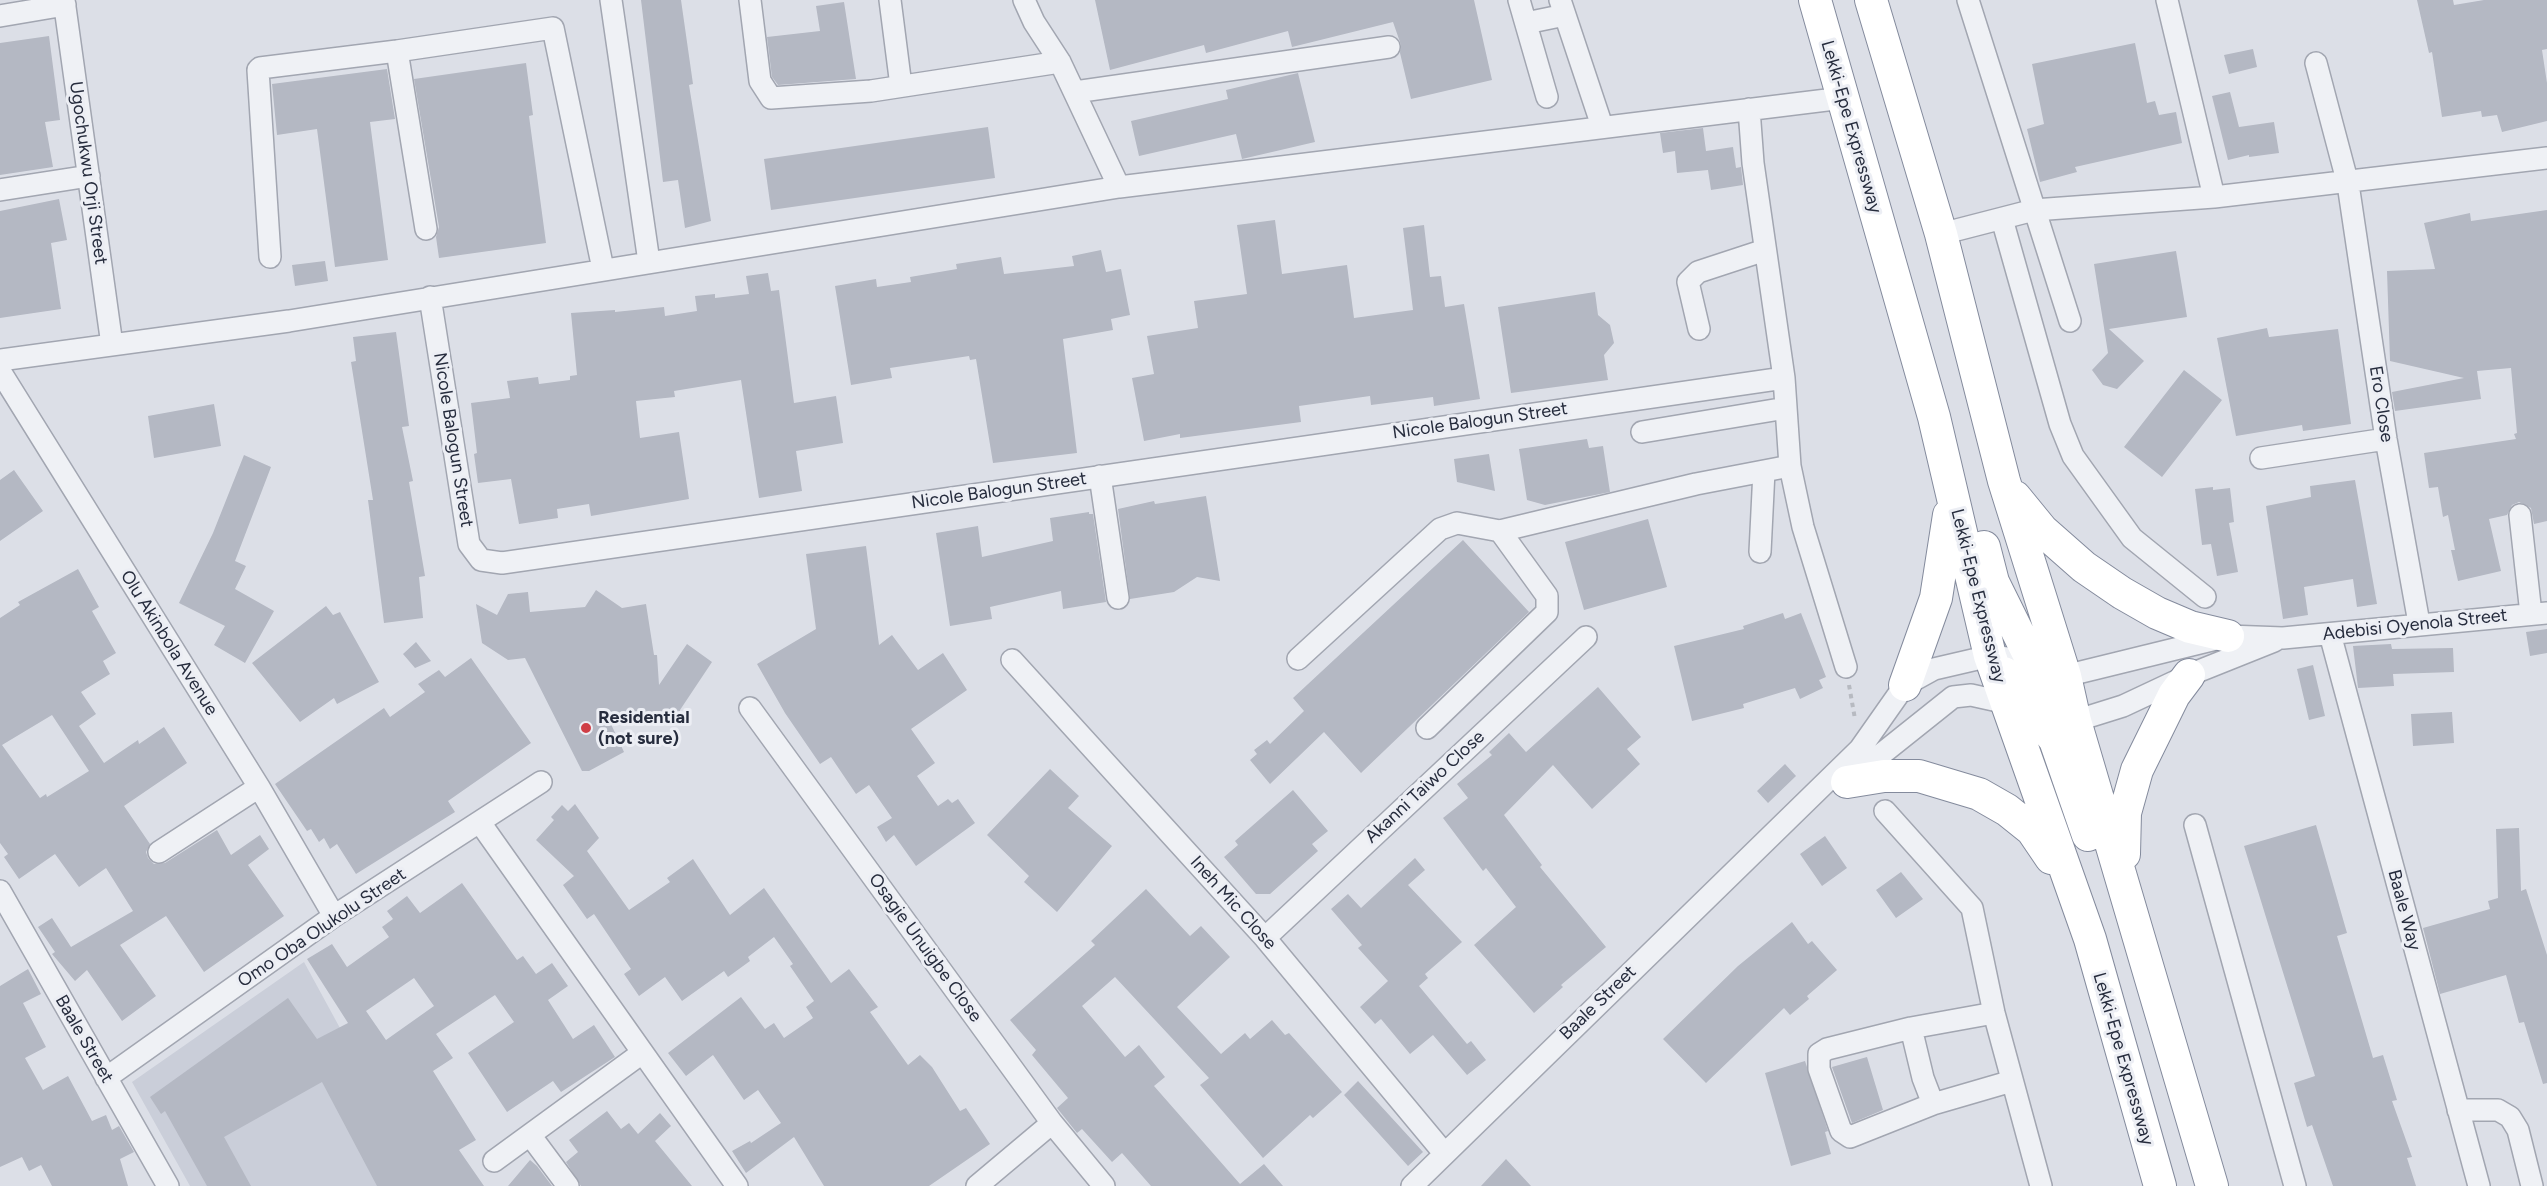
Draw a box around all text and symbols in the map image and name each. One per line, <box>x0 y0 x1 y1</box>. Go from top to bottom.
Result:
street label: Lekki-Epe Expressway <box>1816 38 1886 216</box>
street label: Ugochukwu Orji Street <box>64 80 112 266</box>
street label: Nicole Balogun Street <box>429 351 477 529</box>
street label: Ero Close <box>2364 364 2398 444</box>
street label: Nicole Balogun Street <box>1391 398 1569 444</box>
street label: Nicole Balogun Street <box>910 468 1088 514</box>
street label: Lekki-Epe Expressway <box>1946 507 2010 685</box>
street label: Olu Akinbola Avenue <box>116 566 222 720</box>
street label: Adebisi Oyenola Street <box>2322 605 2508 645</box>
place label: Residential (not sure) <box>598 707 690 750</box>
marker: Residential (not sure) <box>579 721 593 735</box>
street label: Akanni Taiwo Close <box>1361 726 1489 848</box>
street label: Ineh Mic Close <box>1185 852 1281 954</box>
street label: Omo Oba Olukolu Street <box>234 864 410 992</box>
street label: Baale Way <box>2383 867 2425 953</box>
street label: Osagie Unuigbe Close <box>864 869 986 1027</box>
street label: Baale Street <box>1555 961 1641 1045</box>
street label: Lekki-Epe Expressway <box>2088 970 2158 1148</box>
street label: Baale Street <box>50 991 118 1087</box>

